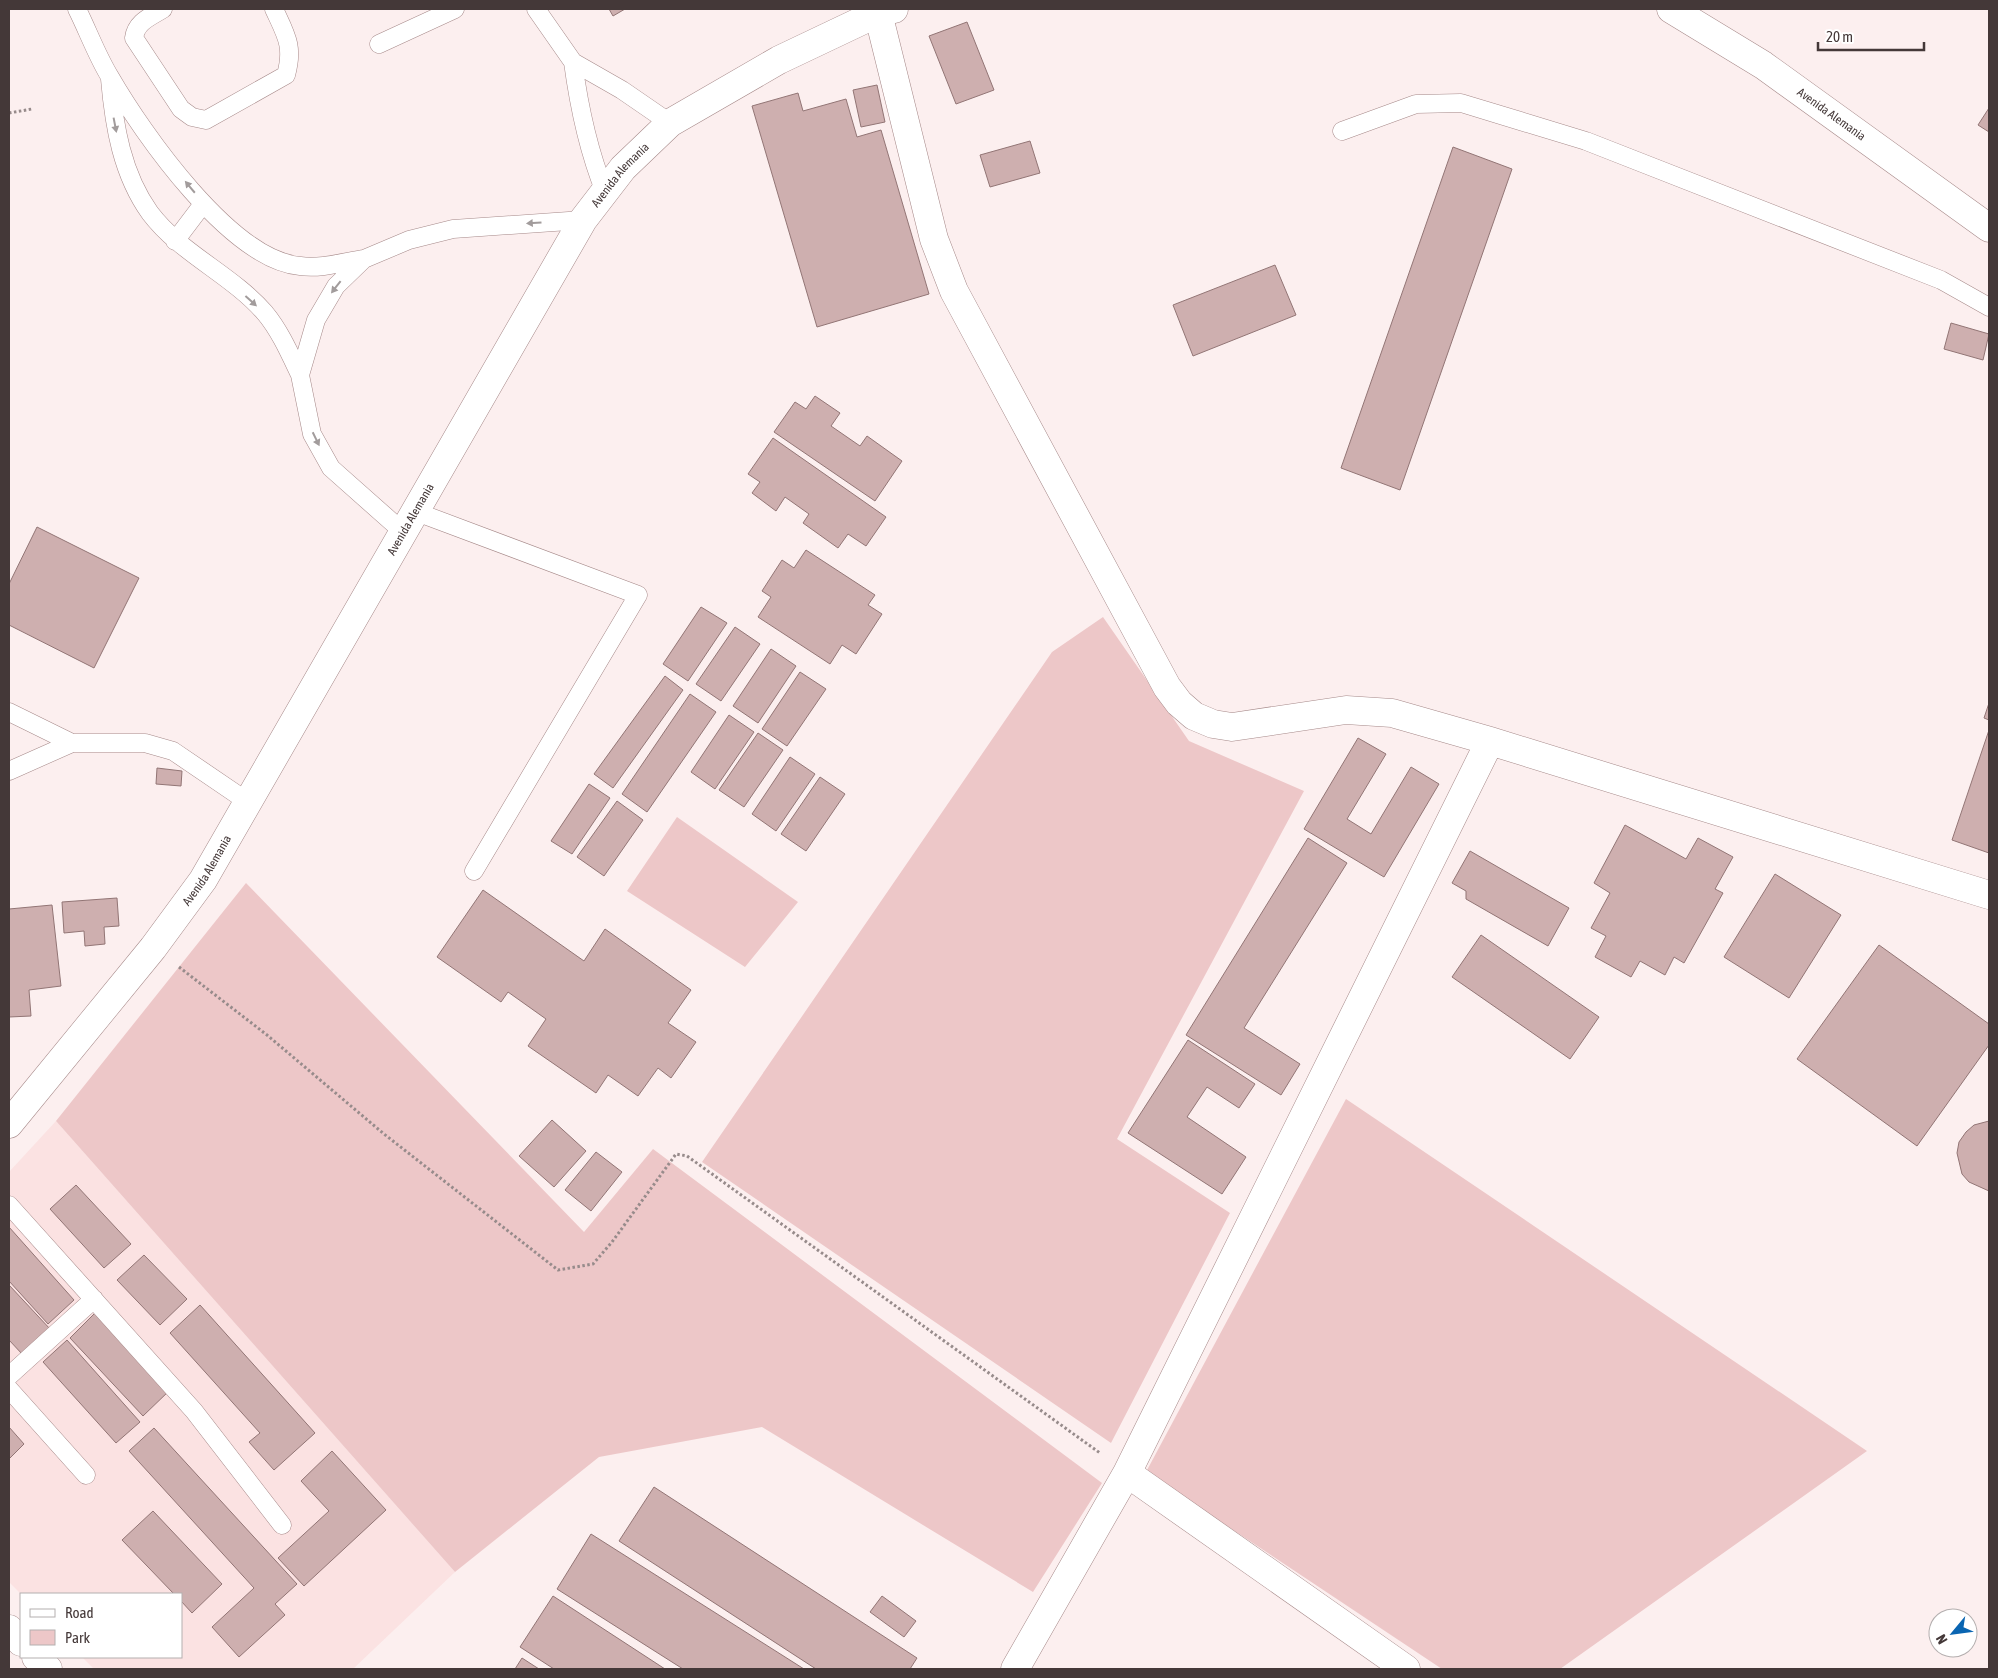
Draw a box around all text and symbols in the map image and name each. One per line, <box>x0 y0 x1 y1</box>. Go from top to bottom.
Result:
scale bar <box>1818 20 1924 52</box>
text: 20 m <box>1826 28 1853 45</box>
street label: Avenida Alemania <box>1795 85 1868 144</box>
one-way arrow <box>111 117 119 132</box>
street label: Avenida Alemania <box>589 140 652 210</box>
one-way arrow <box>184 181 195 194</box>
one-way arrow <box>526 220 542 228</box>
one-way arrow <box>331 280 342 293</box>
one-way arrow <box>245 295 257 307</box>
one-way arrow <box>311 432 320 447</box>
street label: Avenida Alemania <box>385 481 437 558</box>
street label: Avenida Alemania <box>180 833 234 908</box>
legend <box>20 1593 182 1658</box>
text: Road <box>65 1604 94 1621</box>
north arrow <box>1928 1608 1978 1658</box>
text: Park <box>65 1629 90 1646</box>
text: N <box>1933 1632 1951 1647</box>

